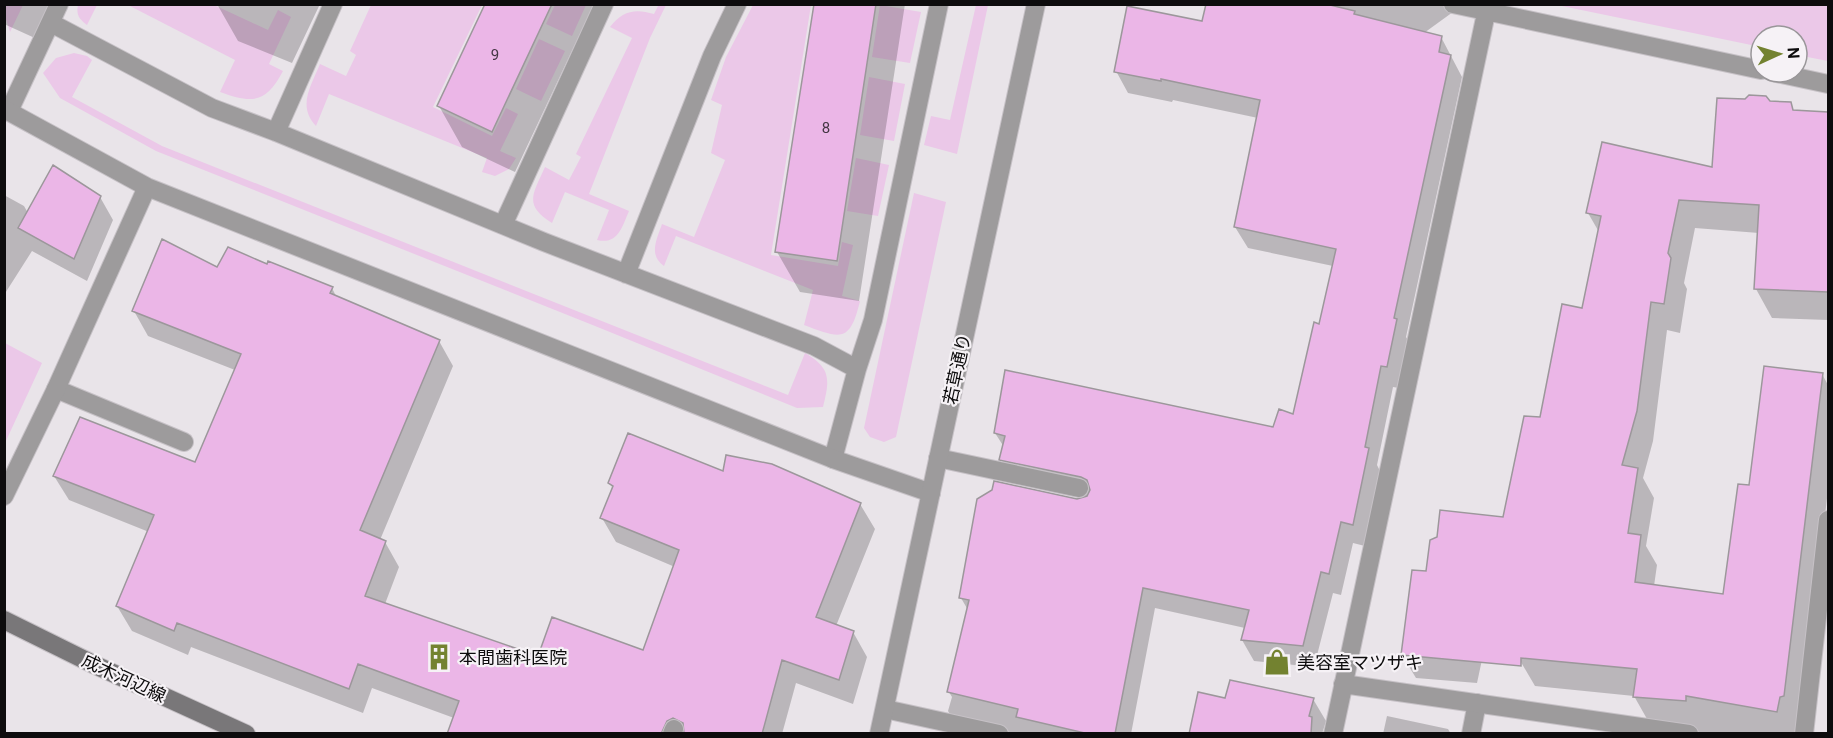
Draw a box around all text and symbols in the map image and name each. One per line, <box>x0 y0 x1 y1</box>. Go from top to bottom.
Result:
north arrow <box>1749 24 1809 84</box>
house number: 9 <box>491 46 499 64</box>
text: N <box>1784 47 1803 59</box>
house number: 8 <box>822 119 830 137</box>
street label: 若草通り <box>939 332 975 406</box>
building icon: 本間歯科医院 <box>424 642 454 672</box>
place label: 本間歯科医院 <box>459 647 567 668</box>
shop icon: 美容室マツザキ <box>1262 647 1292 677</box>
street label: 成木河辺線 <box>79 649 169 707</box>
place label: 美容室マツザキ <box>1297 652 1423 673</box>

